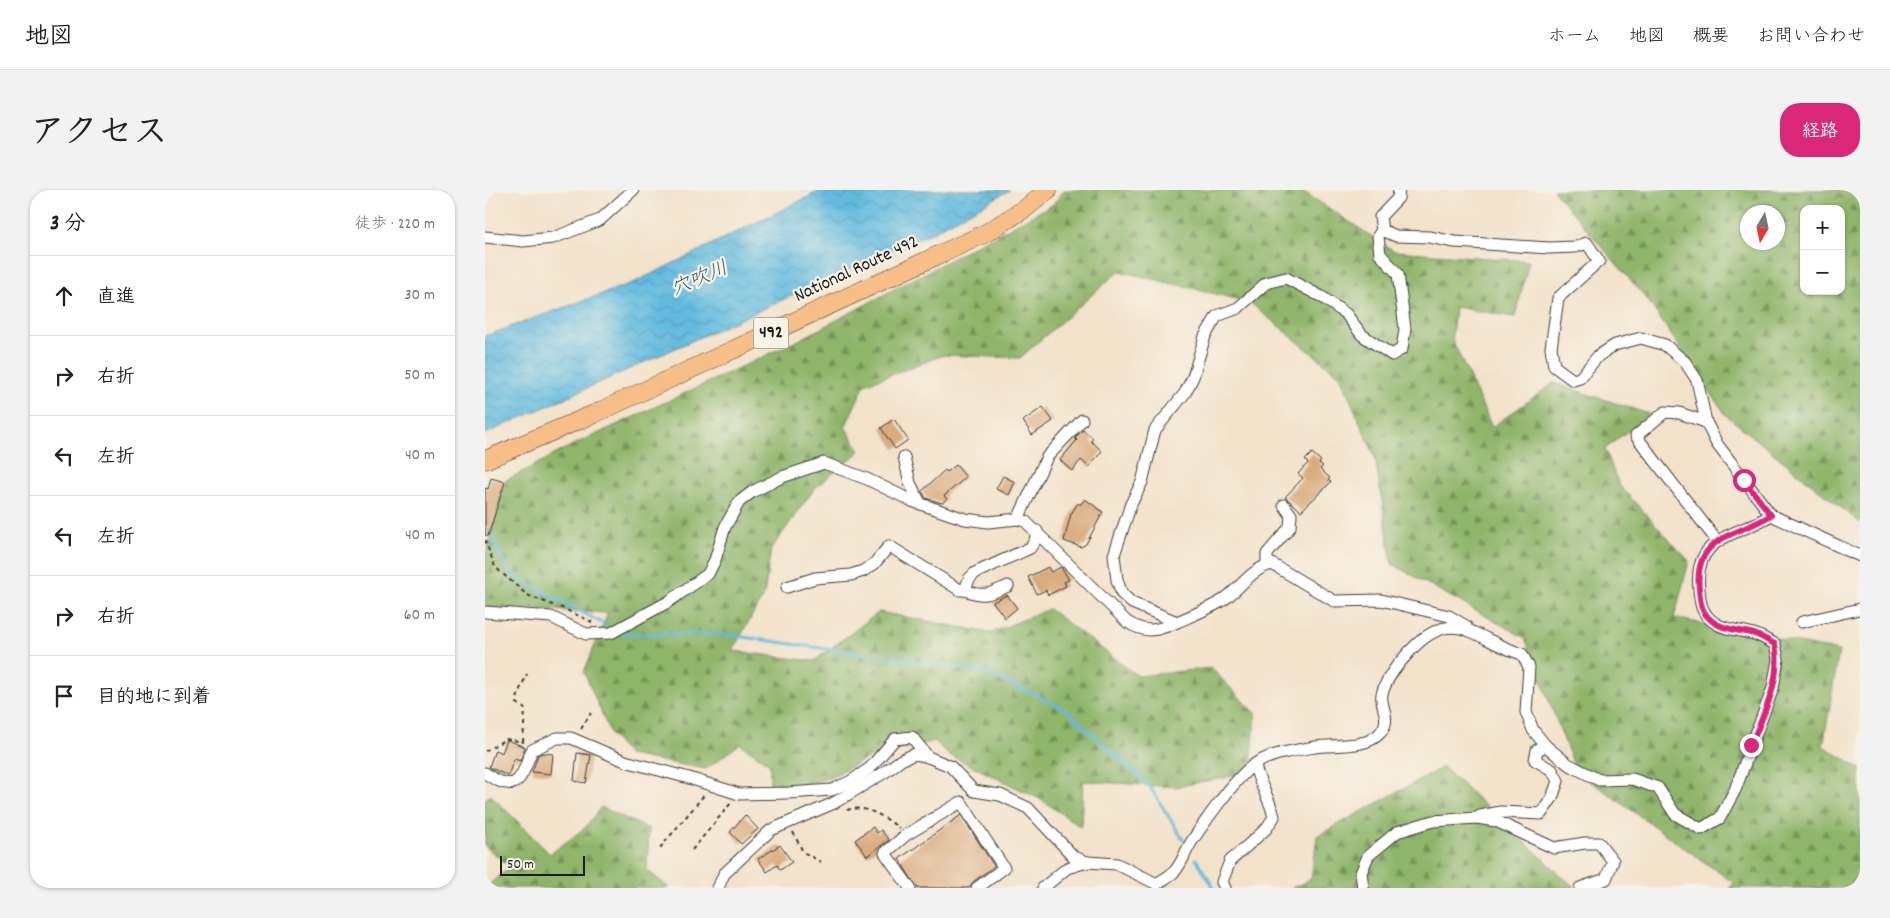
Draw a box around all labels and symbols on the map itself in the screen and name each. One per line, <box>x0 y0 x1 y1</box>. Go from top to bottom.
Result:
north arrow <box>1740 205 1785 250</box>
street label: National Route 492 <box>790 229 924 311</box>
water label: 穴吹川 <box>667 255 733 305</box>
road number: 492 <box>753 318 789 348</box>
route start <box>1733 469 1756 492</box>
route end <box>1740 734 1763 757</box>
scale bar <box>500 853 585 876</box>

